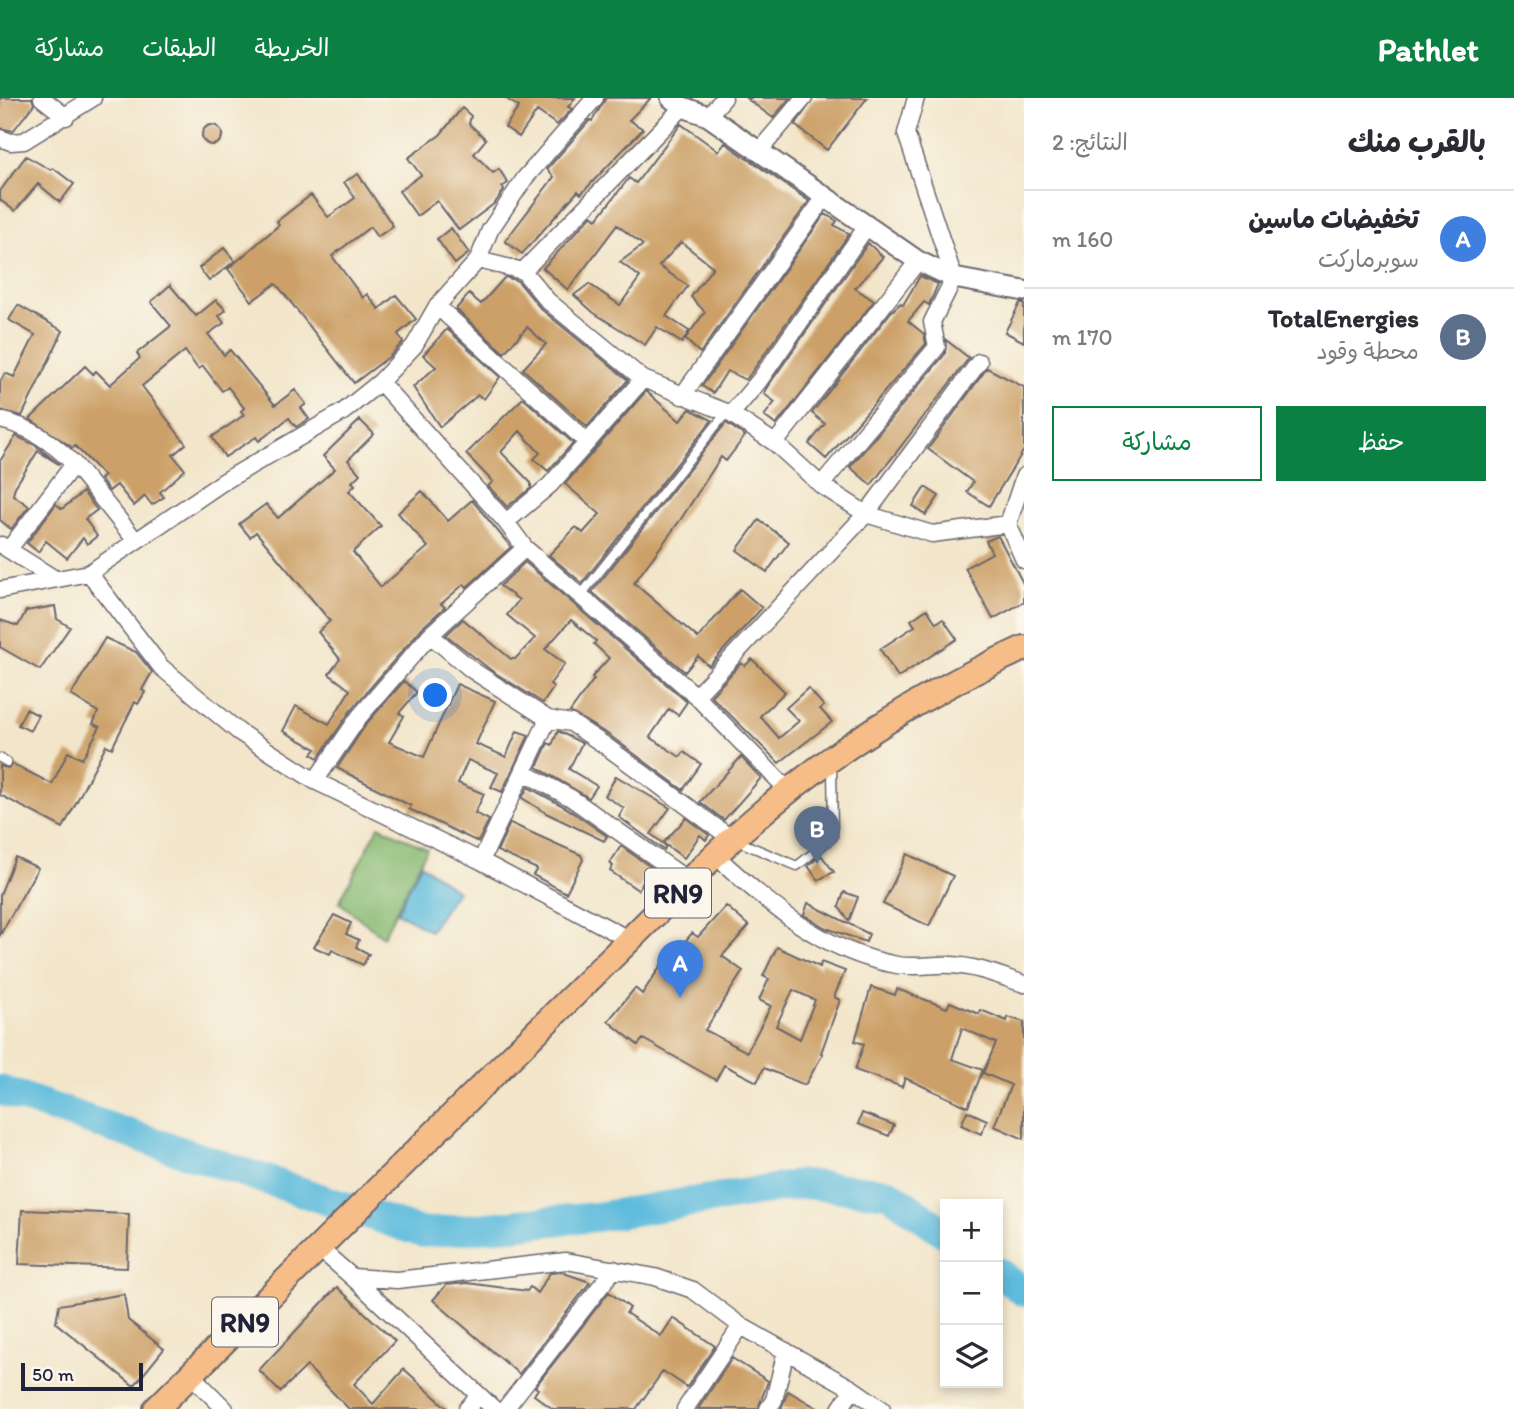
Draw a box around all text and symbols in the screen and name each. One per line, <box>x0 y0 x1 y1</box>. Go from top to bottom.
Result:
text: Pathlet <box>1377 30 1479 69</box>
text: مشاركة <box>35 33 104 62</box>
text: الطبقات <box>142 33 217 62</box>
text: الخريطة <box>255 33 329 62</box>
text: بالقرب منك <box>1348 123 1486 160</box>
text: النتائج: 2 <box>1052 128 1128 156</box>
text: تخفيضات ماسين <box>1248 203 1419 235</box>
text: 160 m <box>1052 225 1114 253</box>
text: A <box>1456 225 1470 253</box>
text: سوبرماركت <box>1318 245 1419 273</box>
text: TotalEnergies <box>1268 302 1419 334</box>
text: 170 m <box>1052 323 1113 351</box>
text: B <box>1456 323 1470 351</box>
text: محطة وقود <box>1316 337 1419 365</box>
button: مشاركة <box>1052 406 1262 481</box>
button: حفظ <box>1276 406 1486 481</box>
your location <box>418 678 452 712</box>
pin: B <box>794 806 840 864</box>
road number: RN9 <box>645 868 711 918</box>
pin: A <box>657 940 703 998</box>
map controls <box>940 1199 1003 1388</box>
button: + <box>940 1199 1003 1262</box>
button: − <box>940 1262 1003 1325</box>
road number: RN9 <box>212 1298 278 1346</box>
button: layers <box>940 1325 1003 1388</box>
scale bar <box>21 1360 144 1392</box>
text: 50 m <box>32 1363 74 1386</box>

